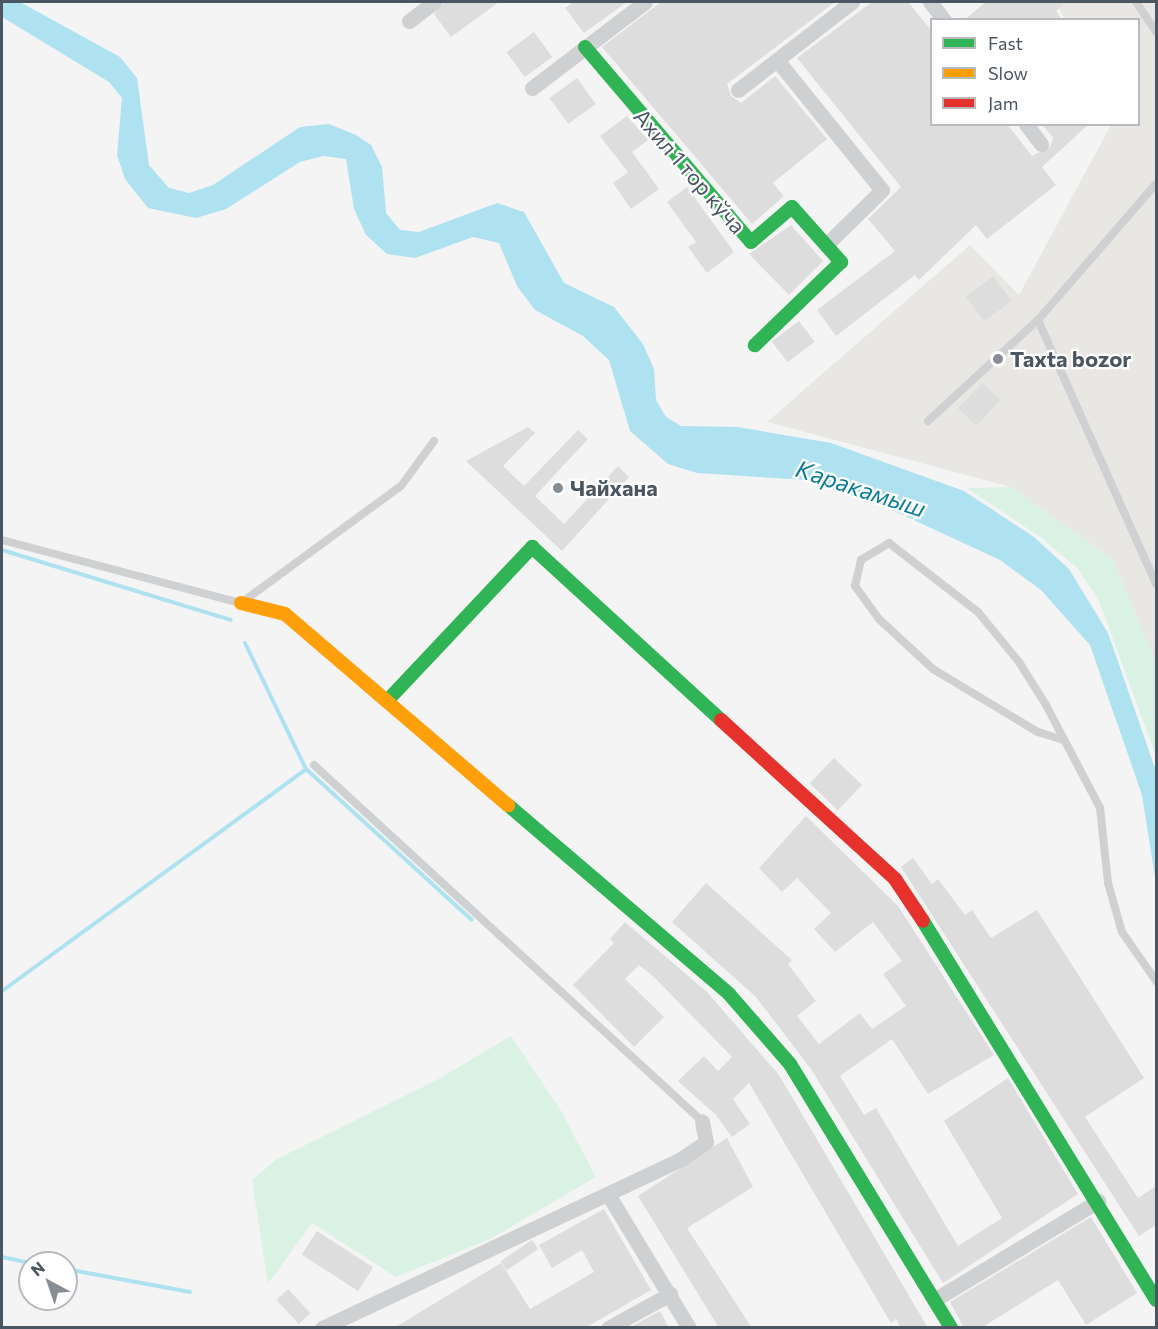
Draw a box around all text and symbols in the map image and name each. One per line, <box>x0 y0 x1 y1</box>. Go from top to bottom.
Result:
legend <box>930 18 1140 126</box>
text: Fast <box>988 32 1023 54</box>
text: Slow <box>988 62 1028 84</box>
text: Jam <box>988 92 1018 114</box>
street label: Ахил 1 тор кўча <box>629 103 751 239</box>
place label: Taxta bozor <box>1010 346 1131 372</box>
marker: Taxta bozor <box>991 352 1005 366</box>
water label: Каракамыш <box>793 454 929 522</box>
place label: Чайхана <box>570 475 658 501</box>
marker: Чайхана <box>551 481 565 495</box>
north arrow <box>18 1251 78 1311</box>
text: N <box>27 1257 48 1279</box>

